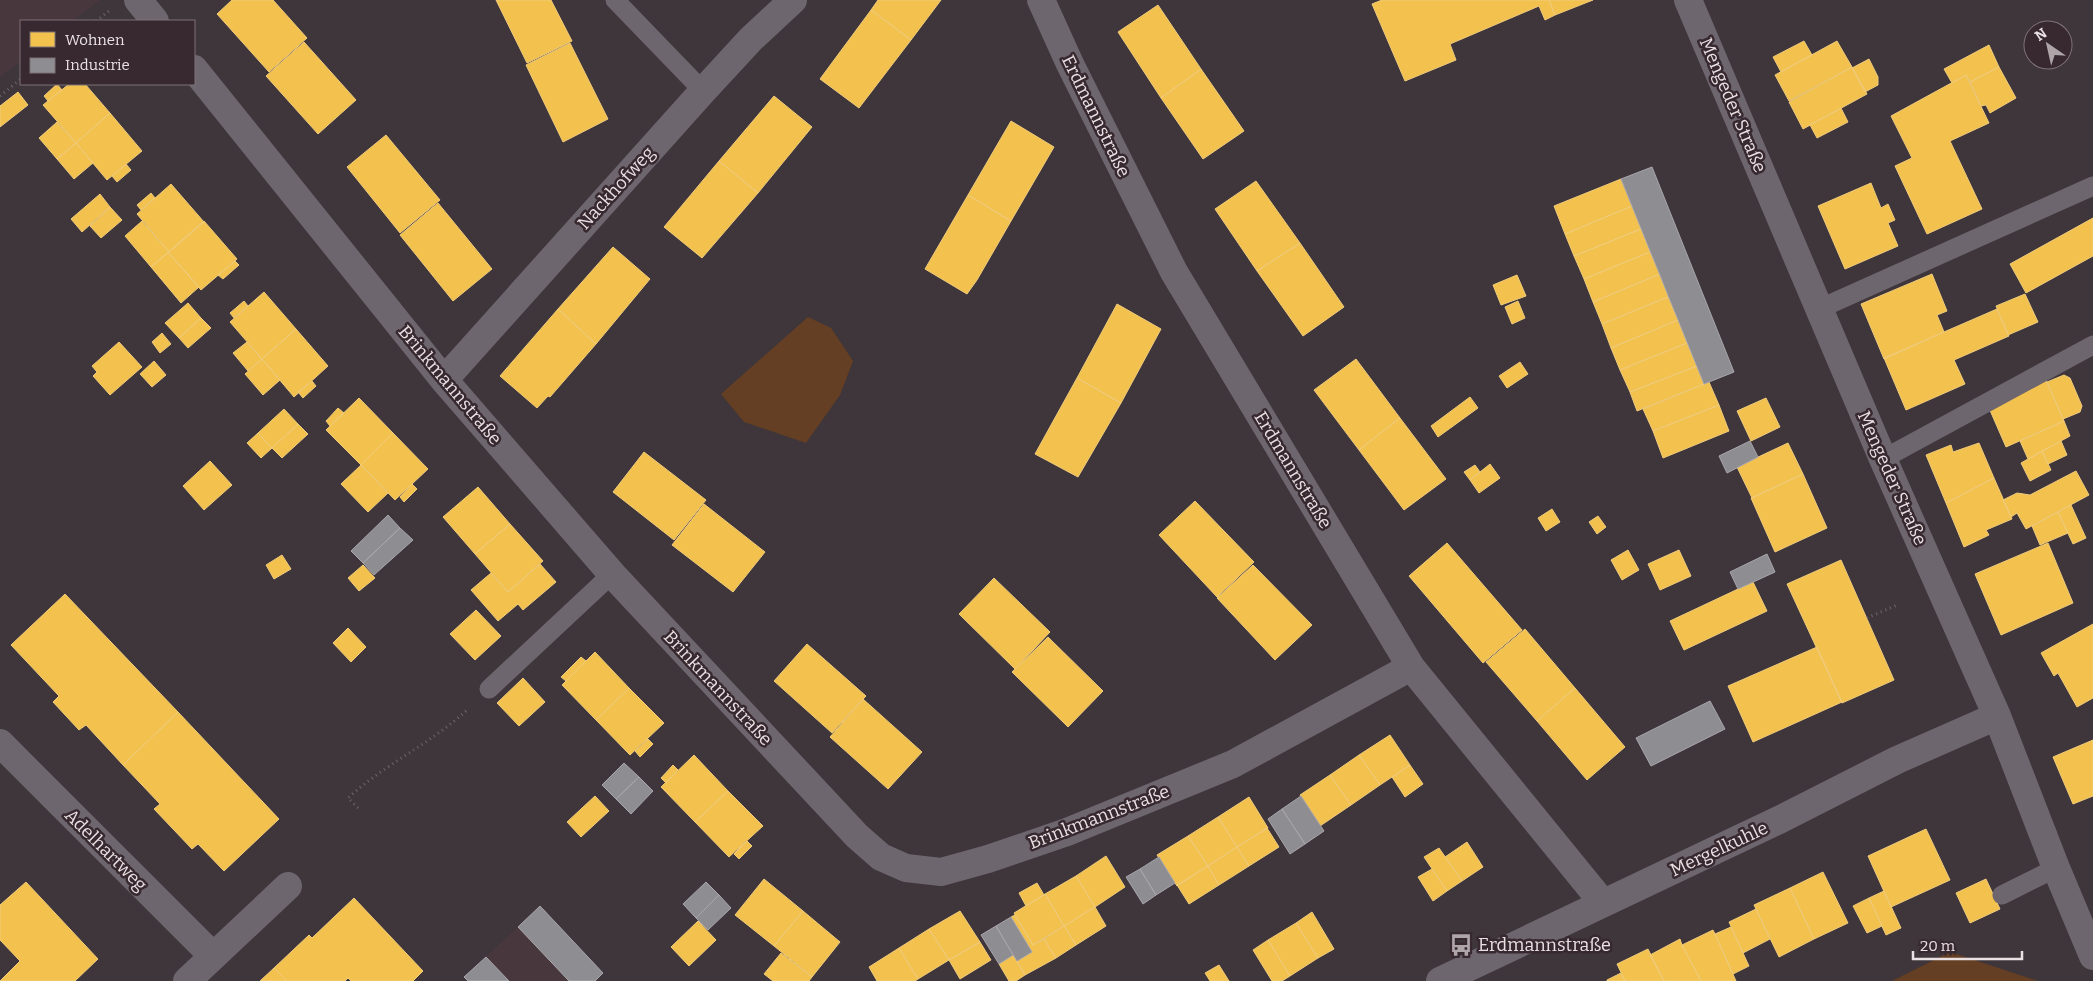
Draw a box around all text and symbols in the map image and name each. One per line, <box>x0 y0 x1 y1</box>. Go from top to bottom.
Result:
legend <box>20 20 195 85</box>
north arrow <box>2023 20 2073 70</box>
text: N <box>2032 24 2050 45</box>
text: Wohnen <box>65 31 125 49</box>
street label: Mengeder Straße <box>1695 34 1771 176</box>
street label: Erdmannstraße <box>1057 52 1135 180</box>
text: Industrie <box>65 56 130 74</box>
street label: Nackhofweg <box>573 142 659 234</box>
street label: Brinkmannstraße <box>394 321 506 449</box>
street label: Erdmannstraße <box>1249 407 1337 533</box>
street label: Mengeder Straße <box>1853 408 1931 548</box>
street label: Brinkmannstraße <box>659 626 777 750</box>
street label: Brinkmannstraße <box>1025 780 1173 854</box>
street label: Adelhartweg <box>60 804 152 896</box>
street label: Mergelkuhle <box>1667 817 1771 881</box>
scale bar <box>1913 928 2022 960</box>
bus stop icon: Erdmannstraße <box>1448 932 1474 958</box>
place label: Erdmannstraße <box>1478 934 1611 956</box>
text: 20 m <box>1920 937 1956 955</box>

